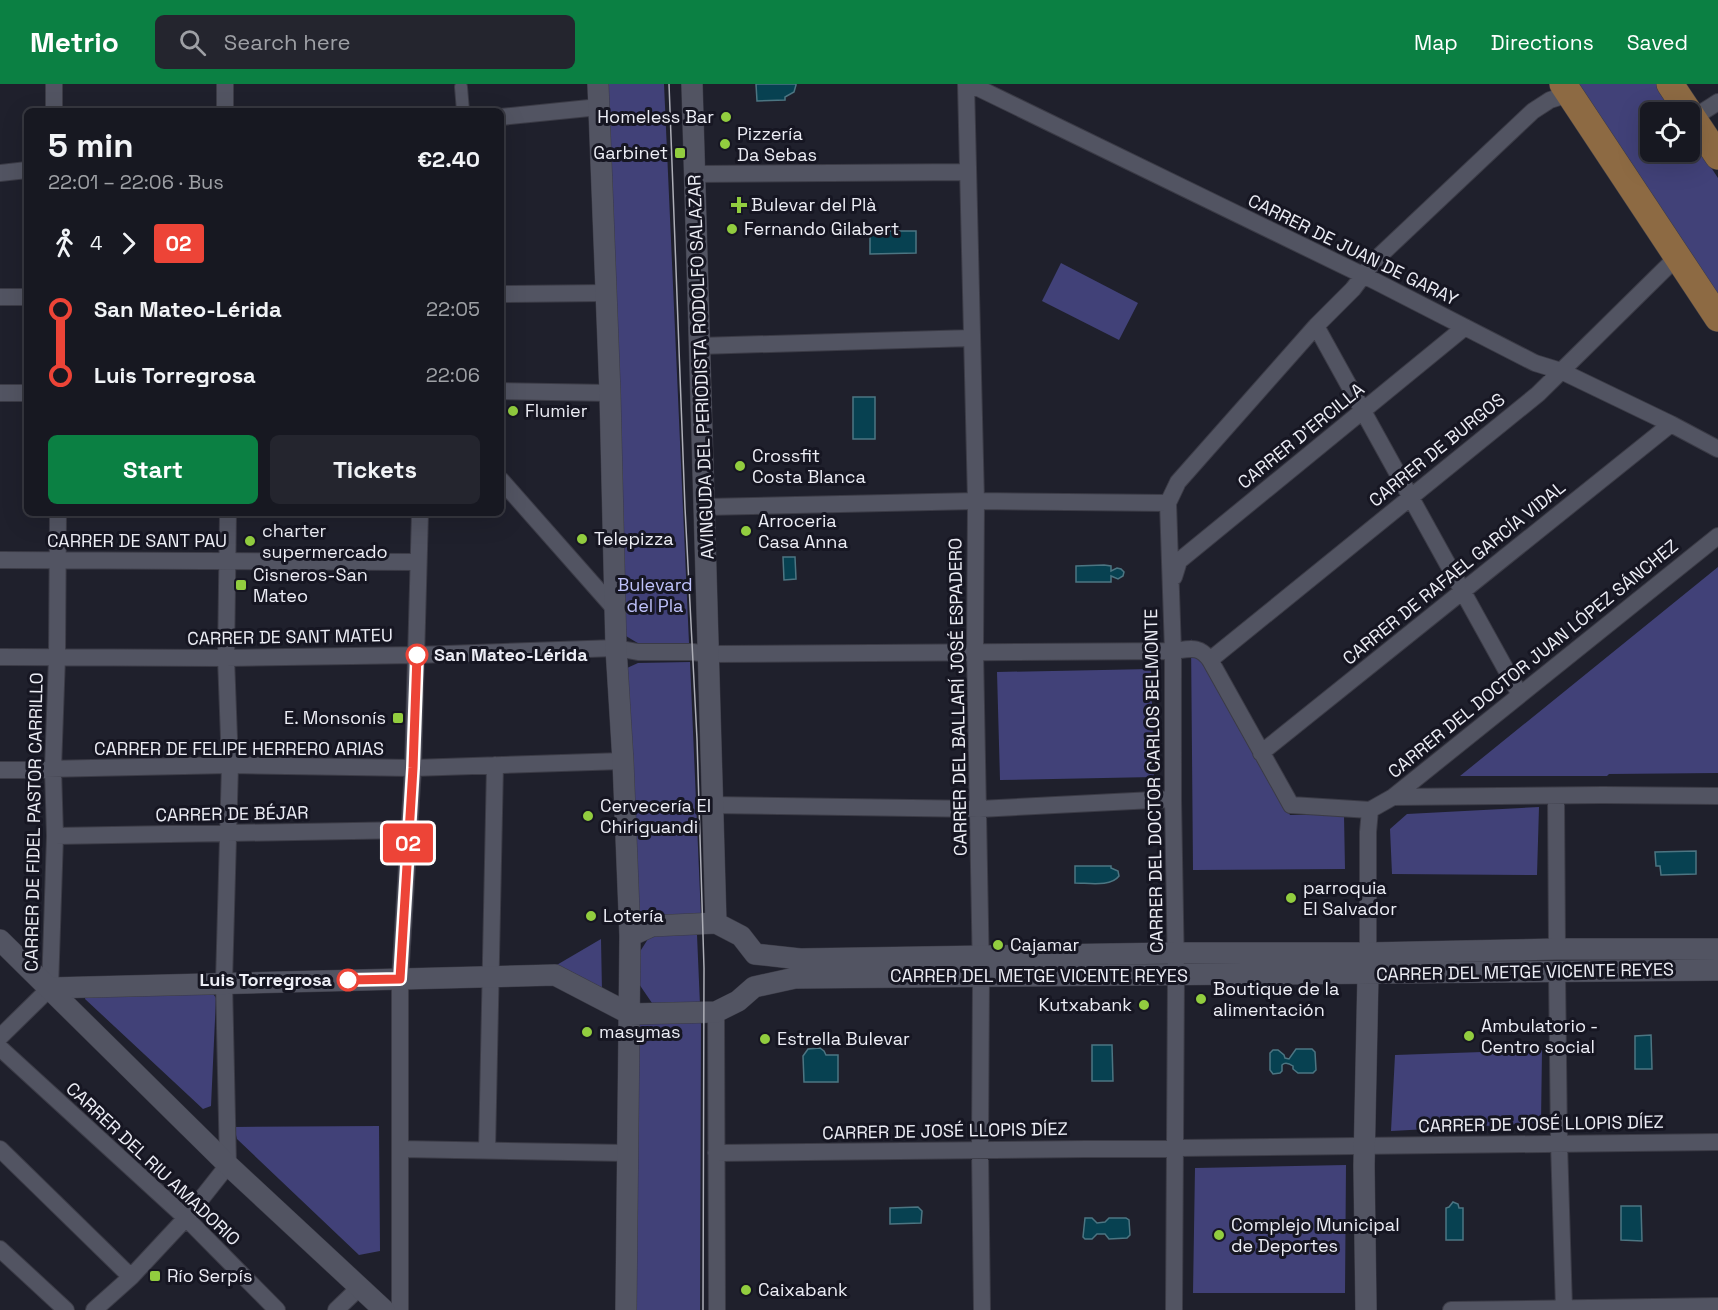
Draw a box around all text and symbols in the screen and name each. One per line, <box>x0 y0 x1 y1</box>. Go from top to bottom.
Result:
search box <box>155 15 575 69</box>
text: Metrio <box>30 24 119 60</box>
icon: search <box>176 26 209 59</box>
text: Search here <box>224 28 351 56</box>
text: Map <box>1414 29 1458 56</box>
text: Directions <box>1491 29 1594 56</box>
text: Saved <box>1627 29 1688 56</box>
map controls <box>1640 102 1700 162</box>
button: locate <box>1640 102 1700 162</box>
place label: Homeless Bar <box>597 105 714 128</box>
marker: Homeless Bar <box>719 110 733 124</box>
place label: Pizzería Da Sebas <box>737 122 817 166</box>
text: 5 min <box>48 125 133 167</box>
marker: Pizzería Da Sebas <box>718 137 732 151</box>
place label: Garbinet <box>593 141 668 164</box>
text: €2.40 <box>417 145 480 173</box>
marker: Garbinet <box>673 146 687 160</box>
text: 22:01 – 22:06 · Bus <box>48 169 224 195</box>
street label: AVINGUDA DEL PERIODISTA RODOLFO SALAZAR <box>682 174 719 560</box>
street label: CARRER DE JUAN DE GARAY <box>1244 189 1462 310</box>
place label: Bulevar del Plà <box>751 193 877 216</box>
marker: Bulevar del Plà <box>732 198 746 212</box>
place label: Fernando Gilabert <box>744 217 899 240</box>
marker: Fernando Gilabert <box>725 222 739 236</box>
icon: walk <box>48 227 81 260</box>
icon: forward <box>112 227 145 260</box>
text: 4 <box>90 230 103 256</box>
text: 02 <box>166 230 192 257</box>
text: San Mateo-Lérida <box>94 295 282 323</box>
text: 22:05 <box>426 296 480 322</box>
text: Luis Torregrosa <box>94 361 256 389</box>
text: 22:06 <box>426 362 480 388</box>
street label: CARRER D'ERCILLA <box>1233 377 1369 494</box>
street label: CARRER DE BURGOS <box>1364 388 1509 512</box>
place label: Flumier <box>525 399 588 422</box>
marker: Flumier <box>506 404 520 418</box>
button: Start <box>48 435 258 504</box>
button: Tickets <box>270 435 480 504</box>
place label: Crossfit Costa Blanca <box>752 444 866 488</box>
marker: Crossfit Costa Blanca <box>733 459 747 473</box>
street label: CARRER DE RAFAEL GARCÍA VIDAL <box>1338 476 1570 670</box>
place label: Arroceria Casa Anna <box>758 509 848 553</box>
place label: charter supermercado <box>262 519 388 563</box>
marker: Arroceria Casa Anna <box>739 524 753 538</box>
place label: Telepizza <box>594 527 674 550</box>
street label: CARRER DE SANT PAU <box>47 529 227 552</box>
marker: Telepizza <box>575 532 589 546</box>
marker: charter supermercado <box>243 534 257 548</box>
street label: CARRER DEL DOCTOR JUAN LÓPEZ SÁNCHEZ <box>1383 534 1683 783</box>
street label: CARRER DEL BALLARÍ JOSÉ ESPADERO <box>943 538 972 856</box>
place label: Cisneros-San Mateo <box>253 563 368 607</box>
park label: Bulevard del Pla <box>617 573 693 617</box>
marker: Cisneros-San Mateo <box>234 578 248 592</box>
street label: CARRER DEL DOCTOR CARLOS BELMONTE <box>1139 609 1168 953</box>
street label: CARRER DE SANT MATEU <box>187 623 393 650</box>
place label: San Mateo-Lérida <box>434 643 588 666</box>
marker: San Mateo-Lérida <box>406 644 428 666</box>
street label: CARRER DE FIDEL PASTOR CARRILLO <box>19 672 48 972</box>
place label: E. Monsonís <box>284 706 386 729</box>
marker: E. Monsonís <box>391 711 405 725</box>
street label: CARRER DE FELIPE HERRERO ARIAS <box>94 737 384 760</box>
place label: Cervecería El Chiriguandi <box>600 794 711 838</box>
street label: CARRER DE BÉJAR <box>155 801 309 826</box>
marker: Cervecería El Chiriguandi <box>581 809 595 823</box>
line badge: 02 <box>381 824 435 862</box>
text: 02 <box>395 830 421 857</box>
place label: parroquia El Salvador <box>1303 876 1397 920</box>
marker: parroquia El Salvador <box>1284 891 1298 905</box>
place label: Lotería <box>603 904 664 927</box>
marker: Lotería <box>584 909 598 923</box>
place label: Cajamar <box>1010 933 1080 956</box>
marker: Cajamar <box>991 938 1005 952</box>
street label: CARRER DEL METGE VICENTE REYES <box>1376 957 1674 986</box>
street label: CARRER DEL METGE VICENTE REYES <box>890 964 1188 987</box>
place label: Luis Torregrosa <box>200 968 333 991</box>
marker: Luis Torregrosa <box>337 969 359 991</box>
place label: Boutique de la alimentación <box>1213 977 1339 1021</box>
marker: Boutique de la alimentación <box>1194 992 1208 1006</box>
place label: Kutxabank <box>1038 993 1132 1016</box>
marker: Kutxabank <box>1137 998 1151 1012</box>
place label: Ambulatorio - Centro social <box>1481 1014 1598 1058</box>
place label: masymas <box>599 1020 681 1043</box>
marker: masymas <box>580 1025 594 1039</box>
place label: Estrella Bulevar <box>777 1027 910 1050</box>
marker: Ambulatorio - Centro social <box>1462 1029 1476 1043</box>
marker: Estrella Bulevar <box>758 1032 772 1046</box>
street label: CARRER DEL RIU AMADORIO <box>61 1077 245 1250</box>
street label: CARRER DE JOSÉ LLOPIS DÍEZ <box>1418 1110 1664 1137</box>
street label: CARRER DE JOSÉ LLOPIS DÍEZ <box>822 1117 1068 1144</box>
place label: Complejo Municipal de Deportes <box>1231 1213 1400 1257</box>
marker: Complejo Municipal de Deportes <box>1212 1228 1226 1242</box>
place label: Río Serpís <box>167 1264 252 1287</box>
marker: Río Serpís <box>148 1269 162 1283</box>
place label: Caixabank <box>758 1278 848 1301</box>
marker: Caixabank <box>739 1283 753 1297</box>

